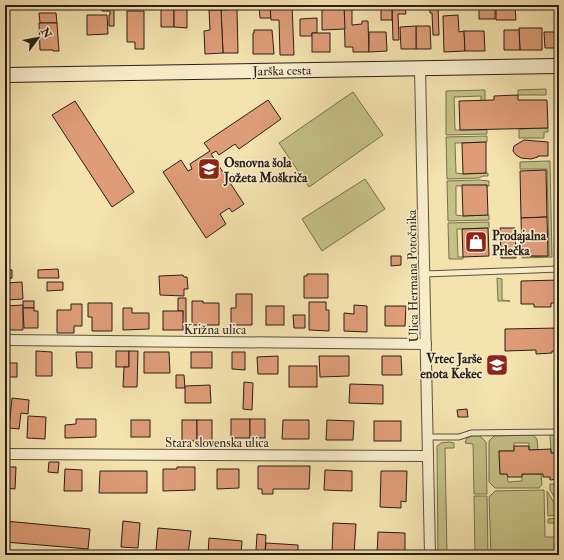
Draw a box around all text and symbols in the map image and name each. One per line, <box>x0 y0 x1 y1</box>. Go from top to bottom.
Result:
north arrow <box>18 18 58 58</box>
text: N <box>37 24 55 42</box>
street label: Jarška cesta <box>252 62 312 80</box>
place label: Osnovna šola Jožeta Moškriča <box>223 155 308 187</box>
school or university icon: Osnovna šola Jožeta Moškriča <box>196 156 222 182</box>
street label: Ulica Hermana Potočnika <box>404 209 422 342</box>
place label: Prodajalna Prlečka <box>492 228 547 259</box>
shop icon: Prodajalna Prlečka <box>463 229 489 255</box>
street label: Križna ulica <box>184 322 247 338</box>
place label: Vrtec Jarše enota Kekec <box>420 351 483 382</box>
school or university icon: Vrtec Jarše enota Kekec <box>484 352 510 378</box>
street label: Stara slovenska ulica <box>165 435 270 451</box>

